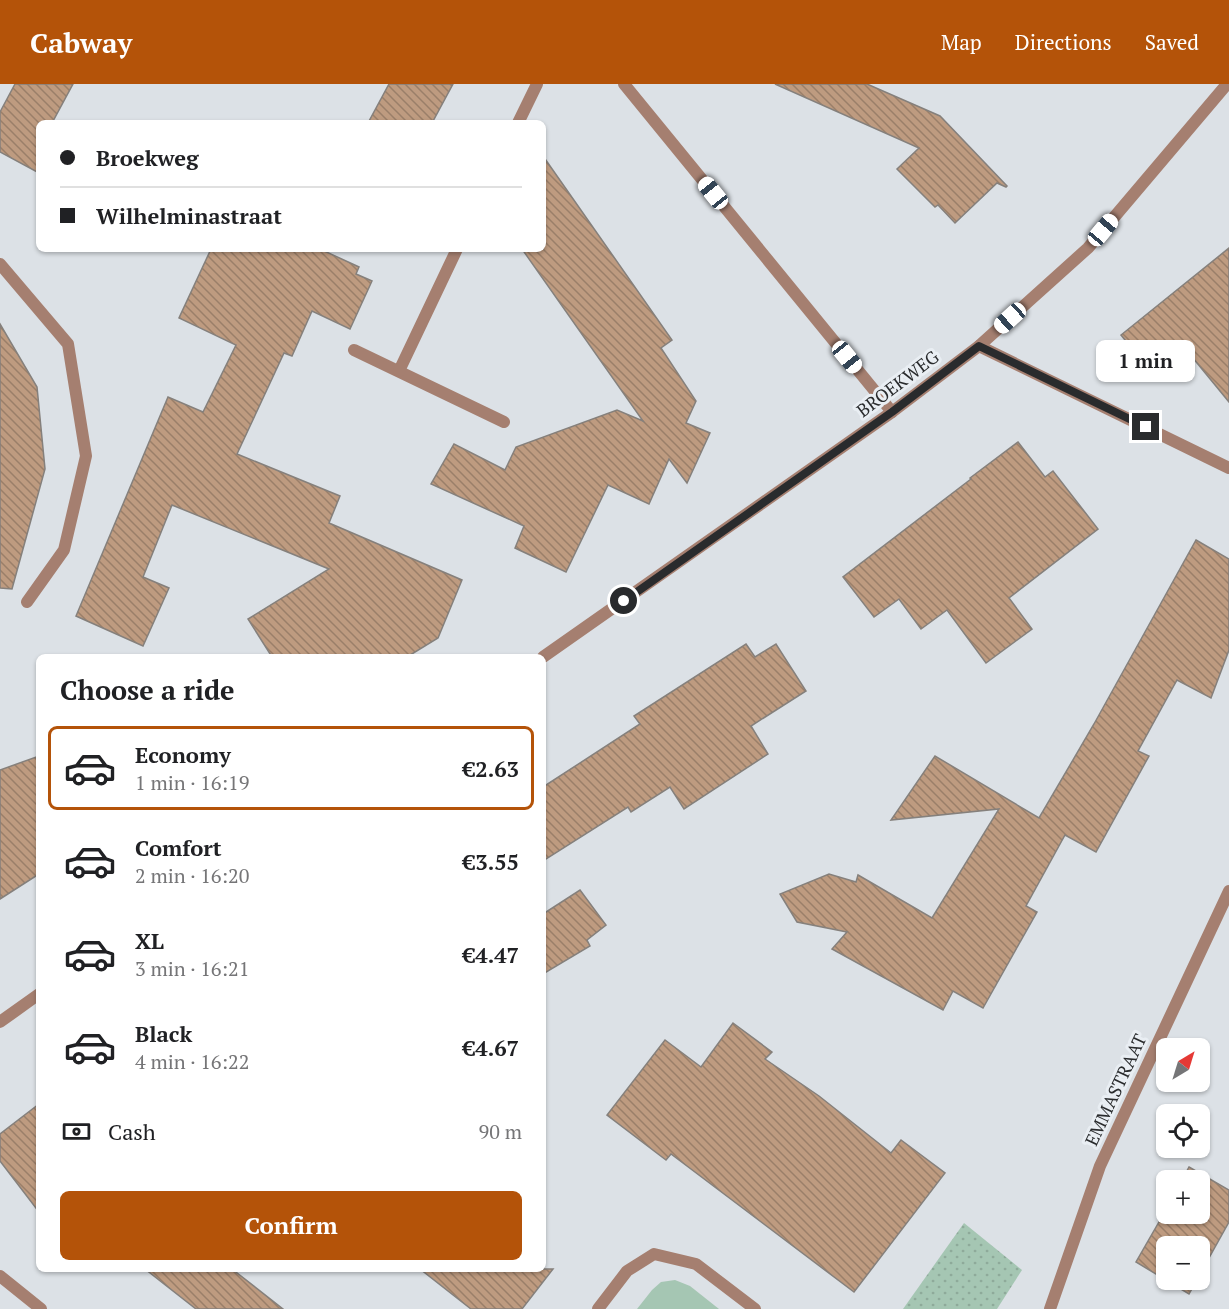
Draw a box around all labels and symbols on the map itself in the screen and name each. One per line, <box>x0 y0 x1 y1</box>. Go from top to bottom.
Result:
car <box>695 173 731 213</box>
car <box>1085 210 1121 250</box>
car <box>991 299 1029 337</box>
car <box>829 337 865 377</box>
callout: 1 min <box>1096 340 1196 382</box>
street label: BROEKWEG <box>851 344 944 422</box>
route end <box>1132 413 1159 440</box>
route start <box>610 587 637 614</box>
street label: EMMASTRAAT <box>1079 1030 1151 1149</box>
north arrow <box>1156 1038 1210 1092</box>

